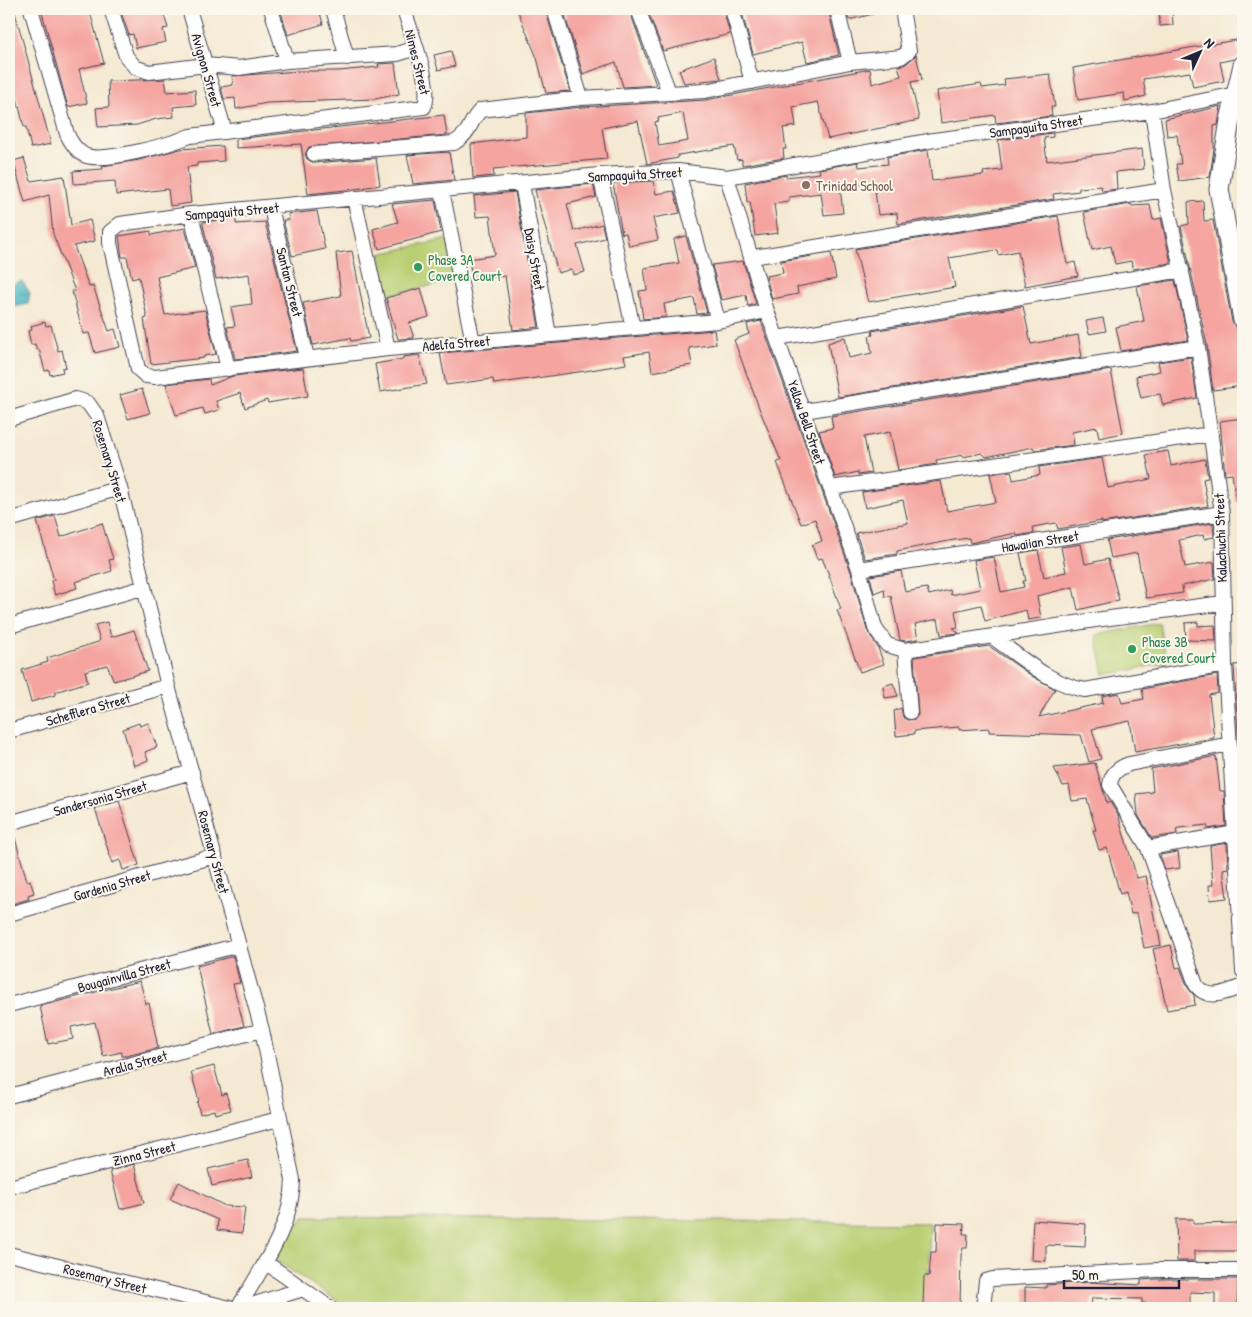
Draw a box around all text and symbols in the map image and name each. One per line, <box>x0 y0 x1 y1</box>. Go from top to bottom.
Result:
street label: Nimes Street <box>401 27 435 97</box>
north arrow <box>1174 28 1224 78</box>
street label: Avignon Street <box>186 31 227 110</box>
text: N <box>1200 33 1220 52</box>
street label: Sampaguita Street <box>988 110 1084 143</box>
street label: Sampaguita Street <box>588 162 683 187</box>
place label: Trinidad School <box>816 176 893 195</box>
marker: Trinidad School <box>800 179 812 191</box>
street label: Sampaguita Street <box>184 197 280 226</box>
street label: Daisy Street <box>519 227 550 292</box>
street label: Santan Street <box>272 245 308 319</box>
place label: Phase 3A Covered Court <box>428 250 501 285</box>
marker: Phase 3A Covered Court <box>412 261 424 273</box>
street label: Adelfa Street <box>421 331 491 355</box>
street label: Yellow Bell Street <box>784 377 830 467</box>
street label: Rosemary Street <box>88 418 132 505</box>
street label: Kalachuchi Street <box>1209 493 1231 583</box>
street label: Hawaiian Street <box>1000 525 1080 556</box>
place label: Phase 3B Covered Court <box>1142 632 1215 667</box>
marker: Phase 3B Covered Court <box>1126 643 1138 655</box>
street label: Schefflera Street <box>44 688 132 730</box>
street label: Sandersonia Street <box>51 776 149 820</box>
street label: Rosemary Street <box>193 808 234 896</box>
street label: Gardenia Street <box>71 865 153 905</box>
street label: Bougainvilla Street <box>75 953 173 998</box>
street label: Aralia Street <box>101 1045 169 1081</box>
street label: Zinna Street <box>111 1136 178 1170</box>
scale bar <box>1064 1257 1180 1289</box>
street label: Rosemary Street <box>61 1258 149 1299</box>
text: 50 m <box>1072 1264 1099 1285</box>

